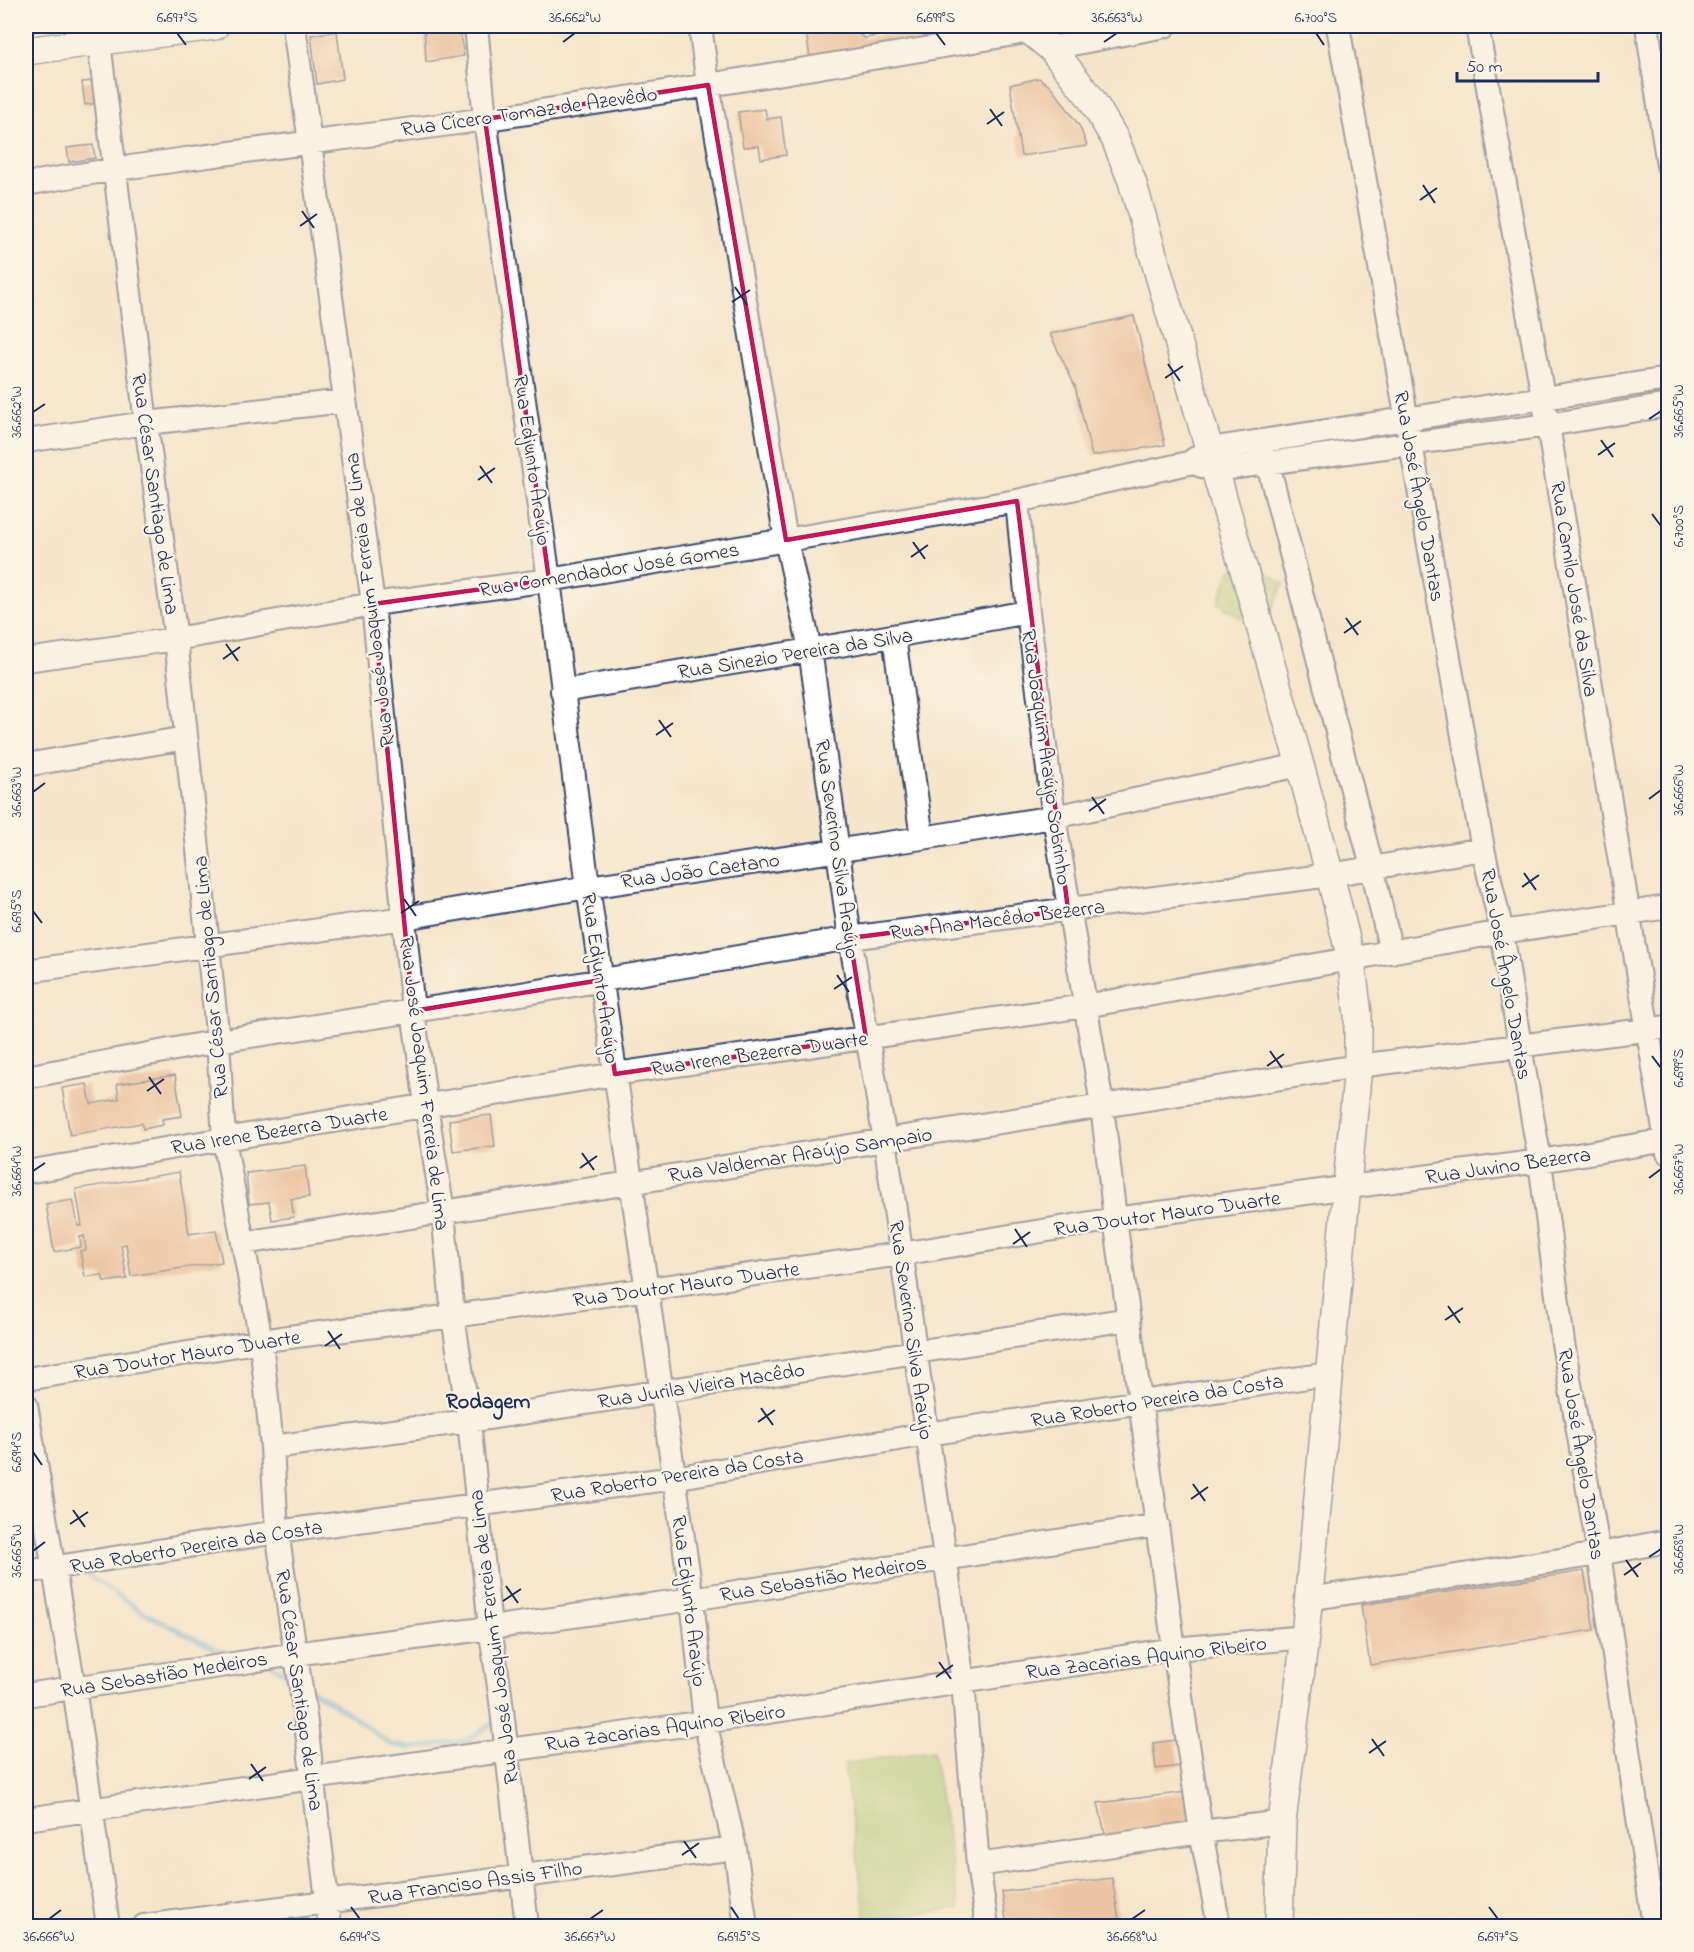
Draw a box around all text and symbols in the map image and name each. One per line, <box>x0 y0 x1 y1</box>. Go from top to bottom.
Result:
text: 6.697°S <box>157 7 198 29</box>
text: 36.662°W <box>549 7 601 29</box>
text: 6.699°S <box>917 7 956 29</box>
text: 36.663°W <box>1092 7 1142 29</box>
text: 6.700°S <box>1295 7 1338 29</box>
scale bar <box>1457 45 1598 83</box>
text: 50 m <box>1466 55 1503 81</box>
street label: Rua Cícero Tomaz de Azevêdo <box>399 80 659 146</box>
street label: Rua César Santiago de Lima <box>120 372 186 617</box>
street label: Rua Edjunto Araújo <box>504 373 558 548</box>
text: 36.665°W <box>1668 384 1690 438</box>
text: 36.662°W <box>6 386 28 438</box>
street label: Rua José Ângelo Dantas <box>1383 388 1453 604</box>
street label: Rua José Joaquim Ferreia de Lima <box>338 451 404 749</box>
street label: Rua Camilo José da Silva <box>1541 479 1605 699</box>
text: 6.700°S <box>1668 504 1690 547</box>
street label: Rua Comendador José Gomes <box>477 536 742 606</box>
street label: Rua Sinezio Pereira da Silva <box>676 622 915 688</box>
street label: Rua Joaquim Araújo Sobrinho <box>1012 627 1078 887</box>
street label: Rua Severino Silva Araújo <box>806 738 866 961</box>
text: 36.666°W <box>1668 764 1690 816</box>
text: 36.663°W <box>6 767 28 817</box>
street label: Rua João Caetano <box>619 846 782 898</box>
street label: Rua César Santiago de Lima <box>186 854 240 1099</box>
street label: Rua José Ângelo Dantas <box>1470 866 1540 1082</box>
text: 6.695°S <box>6 889 28 933</box>
street label: Rua Edjunto Araújo <box>572 891 626 1066</box>
street label: Rua Ana Macêdo Bezerra <box>888 893 1107 949</box>
street label: Rua José Joaquim Ferreia de Lima <box>390 934 456 1232</box>
street label: Rua Irene Bezerra Duarte <box>649 1025 870 1085</box>
text: 6.699°S <box>1668 1048 1690 1087</box>
street label: Rua Irene Bezerra Duarte <box>169 1100 390 1164</box>
street label: Rua Valdemar Araújo Sampaio <box>666 1120 935 1192</box>
street label: Rua Juvino Bezerra <box>1424 1141 1593 1193</box>
text: 36.667°W <box>1668 1144 1690 1194</box>
text: 36.664°W <box>6 1146 28 1196</box>
street label: Rua Doutor Mauro Duarte <box>1052 1184 1283 1246</box>
street label: Rua Severino Silva Araújo <box>880 1219 940 1442</box>
street label: Rua Doutor Mauro Duarte <box>571 1255 802 1317</box>
street label: Rua Doutor Mauro Duarte <box>72 1323 303 1389</box>
street label: Rua José Ângelo Dantas <box>1547 1346 1614 1562</box>
street label: Rua Jurila Vieira Macêdo <box>596 1356 807 1418</box>
street label: Rua Roberto Pereira da Costa <box>1029 1367 1286 1437</box>
district label: Rodagem <box>446 1387 530 1420</box>
text: 6.694°S <box>6 1431 28 1472</box>
street label: Rua Roberto Pereira da Costa <box>549 1442 806 1512</box>
street label: Rua José Joaquim Ferreia de Lima <box>462 1488 528 1786</box>
street label: Rua Roberto Pereira da Costa <box>68 1513 325 1583</box>
street label: Rua Edjunto Araújo <box>663 1514 713 1689</box>
text: 36.665°W <box>6 1524 28 1578</box>
text: 36.668°W <box>1668 1524 1690 1574</box>
street label: Rua Sebastião Medeiros <box>718 1549 929 1611</box>
street label: Rua César Santiago de Lima <box>264 1568 330 1813</box>
street label: Rua Zacarias Aquino Ribeiro <box>1024 1629 1269 1689</box>
street label: Rua Sebastião Medeiros <box>59 1645 270 1707</box>
street label: Rua Zacarias Aquino Ribeiro <box>543 1697 788 1761</box>
street label: Rua Franciso Assis Filho <box>366 1854 584 1914</box>
text: 36.666°W <box>23 1926 75 1948</box>
text: 6.694°S <box>340 1926 381 1948</box>
text: 36.667°W <box>565 1926 615 1948</box>
text: 6.695°S <box>717 1926 761 1948</box>
text: 36.668°W <box>1107 1926 1157 1948</box>
text: 6.697°S <box>1478 1926 1519 1948</box>

